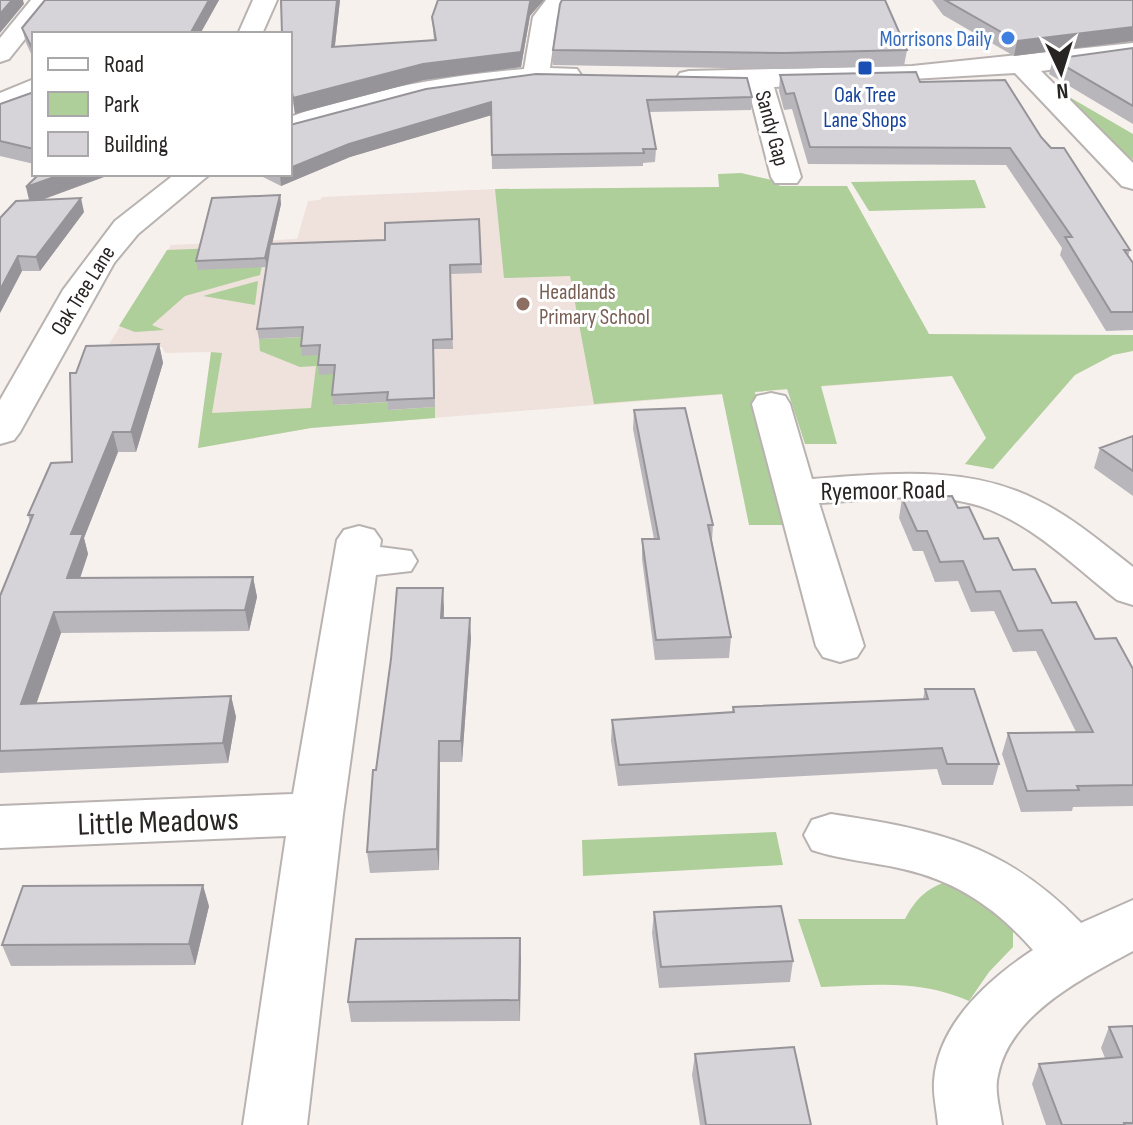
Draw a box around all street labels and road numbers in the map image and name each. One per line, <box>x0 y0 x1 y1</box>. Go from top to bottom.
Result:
street label: Sandy Gap <box>749 88 795 169</box>
street label: Oak Tree Lane <box>45 241 121 340</box>
street label: Ryemoor Road <box>820 475 946 508</box>
street label: Little Meadows <box>77 800 239 845</box>

